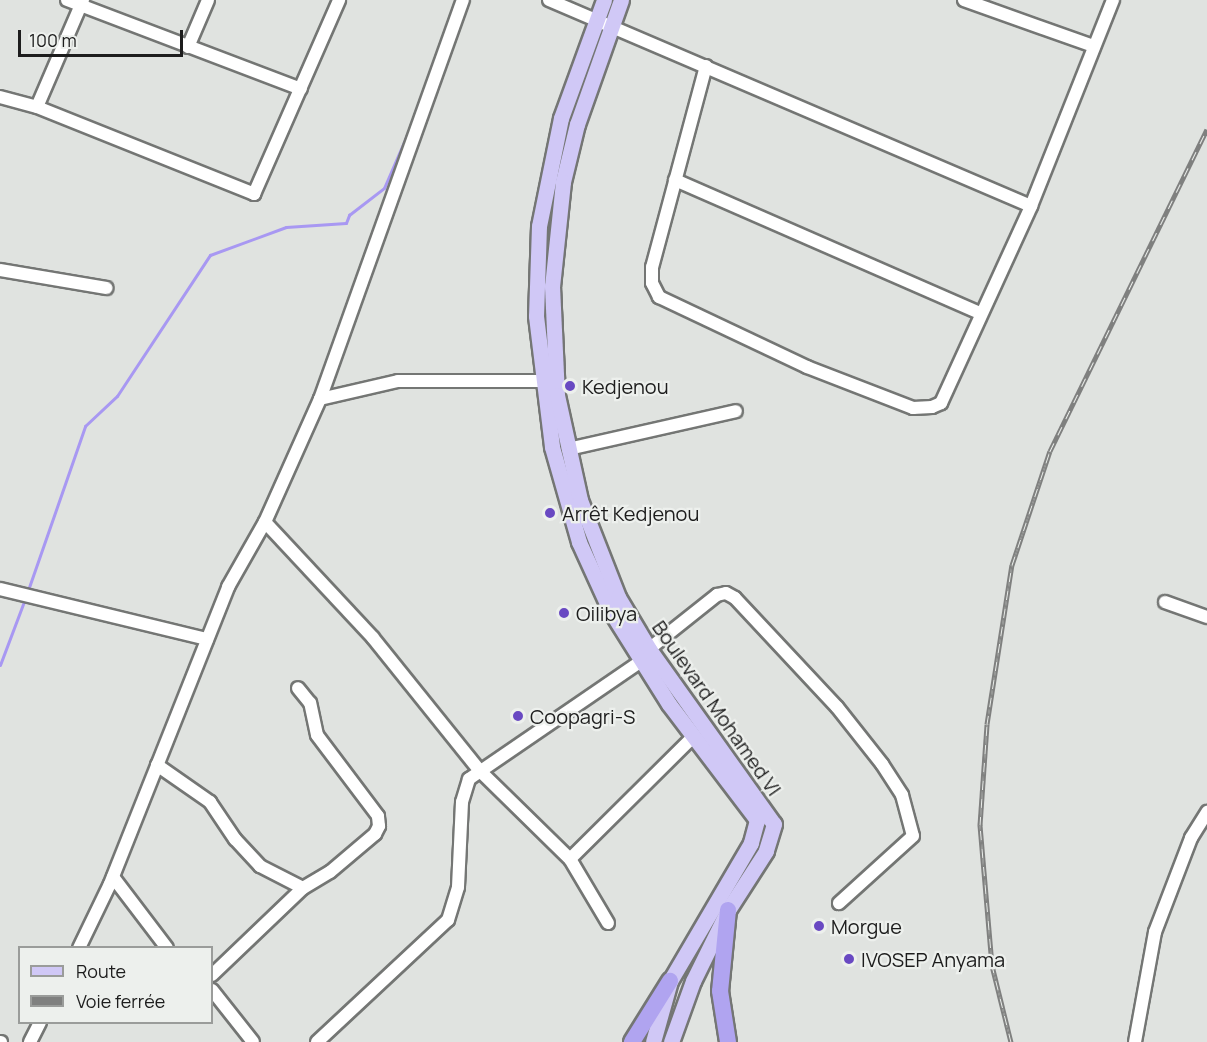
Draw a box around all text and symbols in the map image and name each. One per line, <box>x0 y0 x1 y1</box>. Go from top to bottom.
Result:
scale bar <box>21 18 186 56</box>
text: 100 m <box>29 28 77 52</box>
place label: Kedjenou <box>582 374 669 398</box>
marker: Kedjenou <box>563 379 577 393</box>
place label: Arrêt Kedjenou <box>562 501 699 525</box>
marker: Arrêt Kedjenou <box>543 506 557 520</box>
place label: Oilibya <box>576 601 637 625</box>
marker: Oilibya <box>557 606 571 620</box>
street label: Boulevard Mohamed VI <box>647 616 787 800</box>
place label: Coopagri-S <box>530 704 635 728</box>
marker: Coopagri-S <box>511 709 525 723</box>
place label: Morgue <box>831 914 902 938</box>
marker: Morgue <box>812 919 826 933</box>
legend <box>18 946 213 1024</box>
place label: IVOSEP Anyama <box>861 947 1005 971</box>
marker: IVOSEP Anyama <box>842 952 856 966</box>
text: Route <box>76 959 126 983</box>
text: Voie ferrée <box>76 989 165 1013</box>

